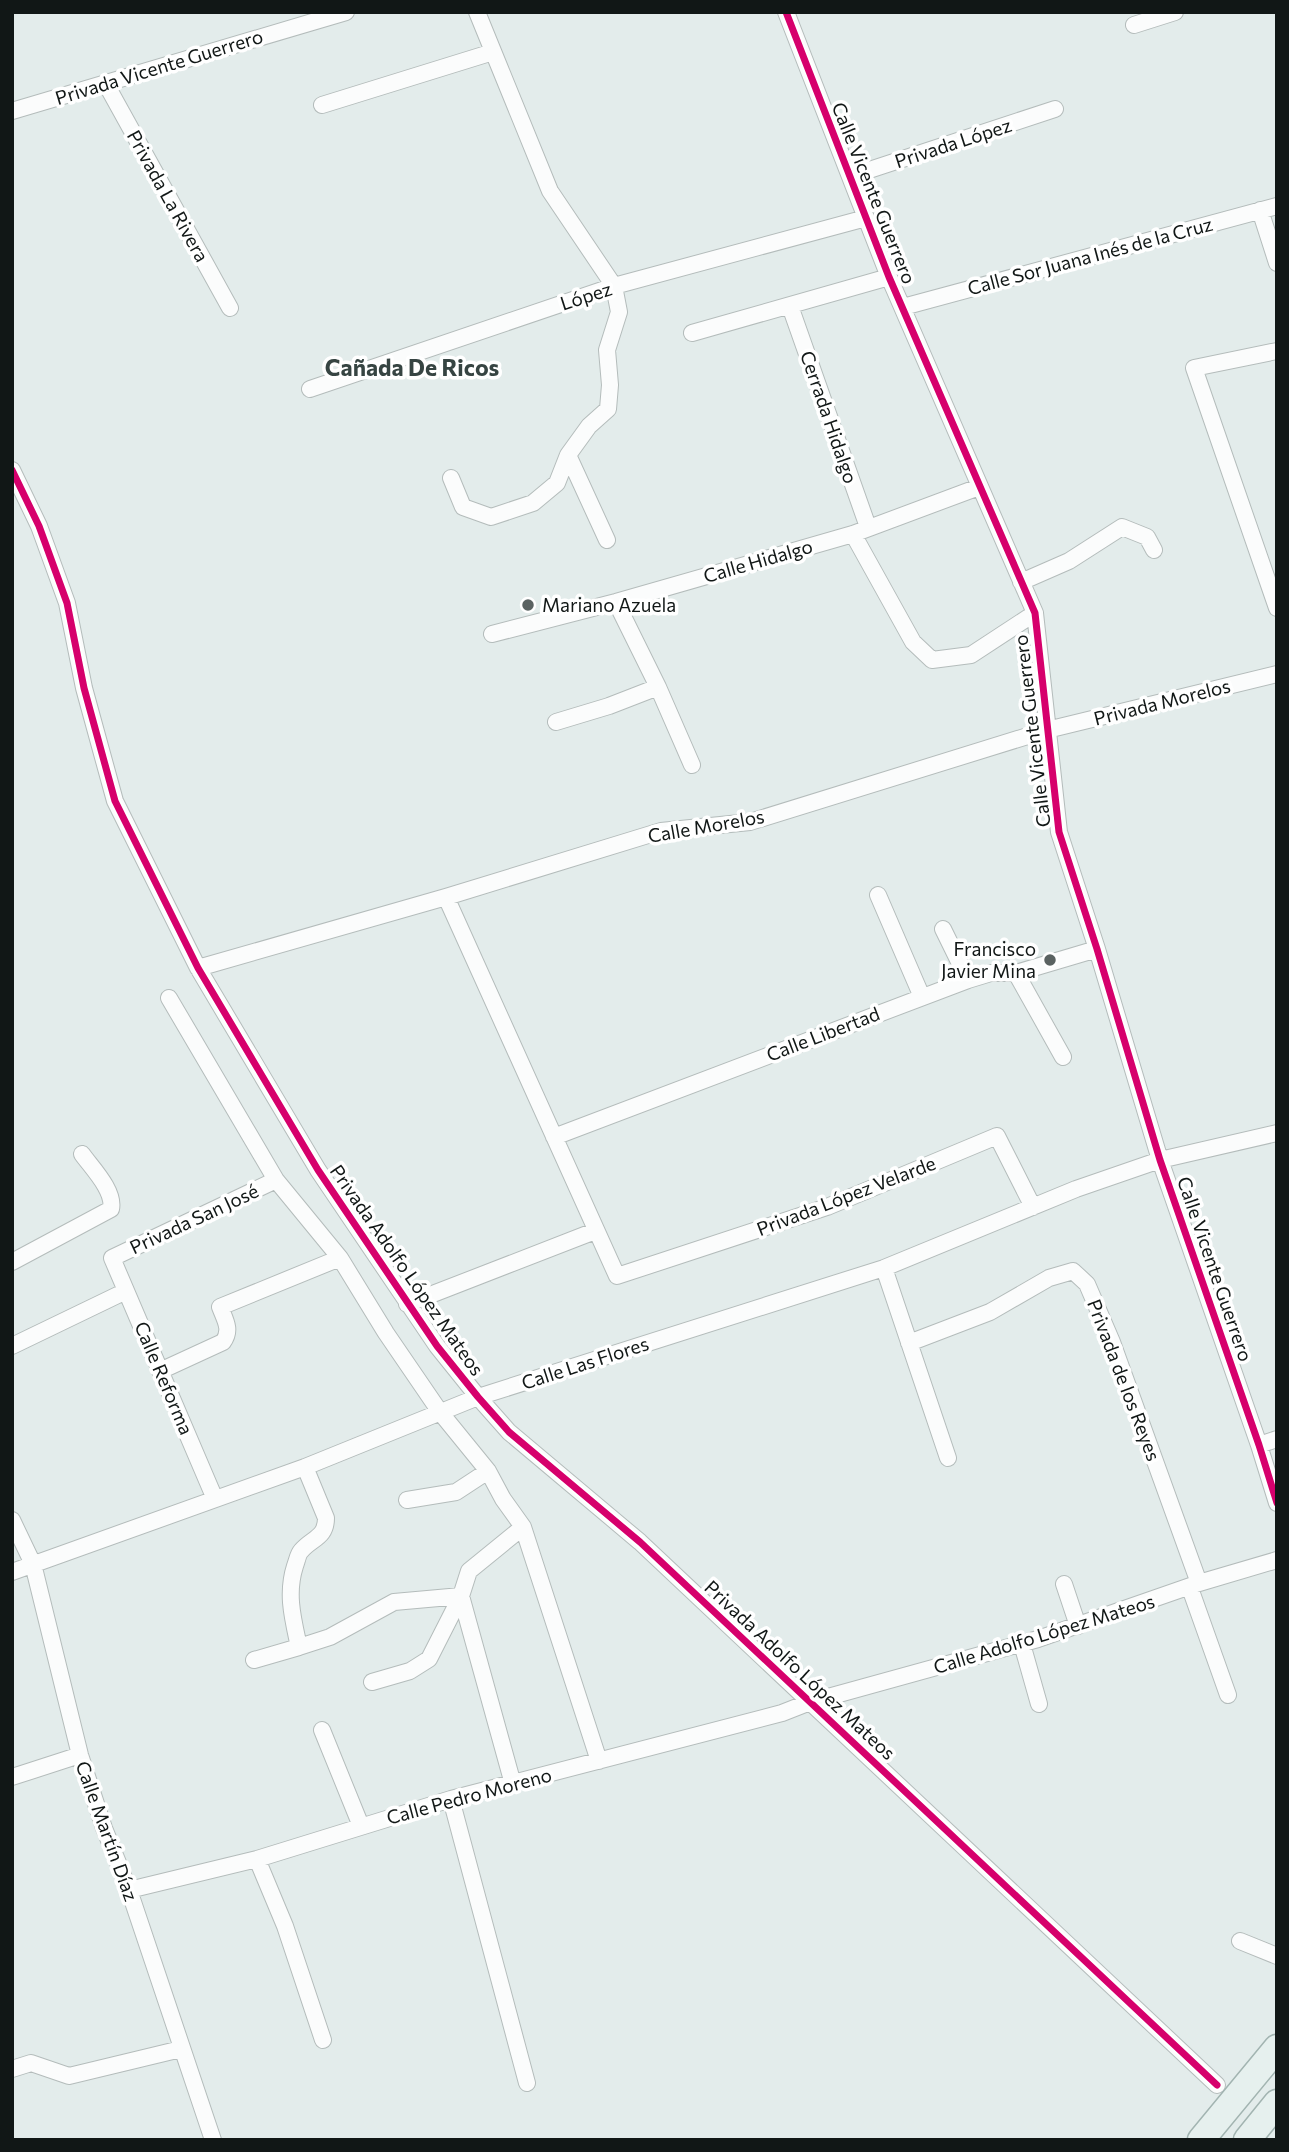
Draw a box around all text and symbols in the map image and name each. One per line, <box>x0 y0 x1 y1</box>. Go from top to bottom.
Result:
street label: Privada Vicente Guerrero <box>52 24 266 109</box>
street label: Calle Vicente Guerrero <box>827 99 921 287</box>
street label: Privada López <box>892 113 1014 172</box>
street label: Privada La Rivera <box>123 126 214 266</box>
street label: Calle Sor Juana Inés de la Cruz <box>965 212 1215 299</box>
street label: López <box>557 276 615 315</box>
street label: Cerrada Hidalgo <box>796 347 863 486</box>
district label: Cañada De Ricos <box>325 353 499 381</box>
street label: Calle Hidalgo <box>701 534 815 587</box>
place label: Mariano Azuela <box>542 593 676 616</box>
marker: Mariano Azuela <box>520 597 536 613</box>
street label: Calle Vicente Guerrero <box>1008 633 1055 829</box>
street label: Privada Morelos <box>1091 673 1233 730</box>
street label: Calle Morelos <box>646 804 766 847</box>
place label: Francisco Javier Mina <box>941 937 1036 982</box>
marker: Francisco Javier Mina <box>1042 952 1058 968</box>
street label: Calle Libertad <box>763 1001 883 1066</box>
street label: Privada López Velarde <box>753 1151 939 1240</box>
street label: Privada Adolfo López Mateos <box>326 1160 489 1380</box>
street label: Calle Vicente Guerrero <box>1173 1173 1258 1364</box>
street label: Privada San José <box>126 1179 262 1258</box>
street label: Privada de los Reyes <box>1083 1296 1166 1464</box>
street label: Calle Reforma <box>130 1318 199 1438</box>
street label: Calle Las Flores <box>518 1331 651 1394</box>
street label: Privada Adolfo López Mateos <box>700 1575 900 1764</box>
street label: Calle Adolfo López Mateos <box>930 1589 1157 1678</box>
street label: Calle Martín Díaz <box>71 1758 143 1904</box>
street label: Calle Pedro Moreno <box>384 1762 554 1829</box>

